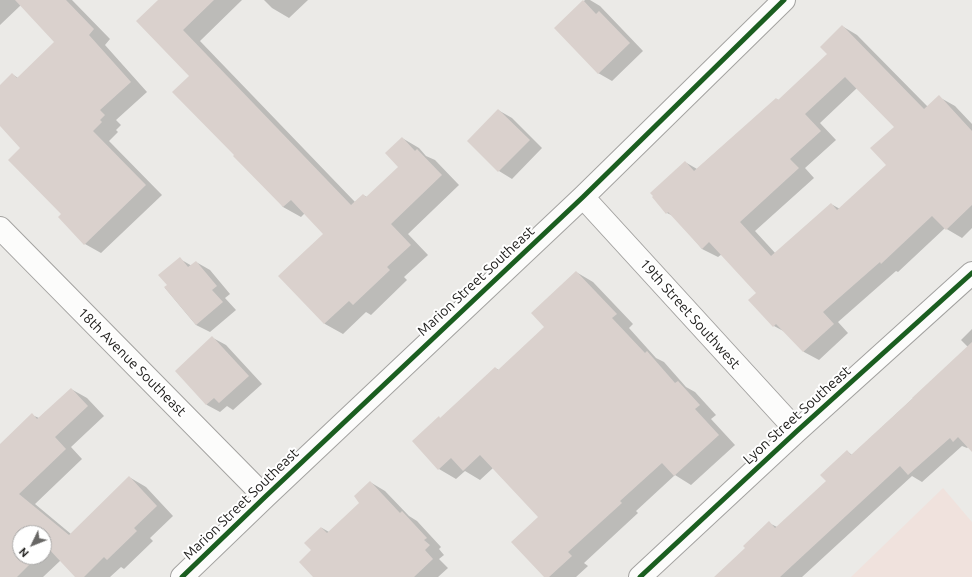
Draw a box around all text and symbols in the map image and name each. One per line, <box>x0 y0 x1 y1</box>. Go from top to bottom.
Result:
street label: Marion Street Southeast <box>414 223 538 339</box>
street label: 19th Street Southwest <box>636 256 744 372</box>
street label: 18th Avenue Southeast <box>74 304 190 420</box>
street label: Lyon Street Southeast <box>740 362 854 468</box>
street label: Marion Street Southeast <box>180 445 302 563</box>
north arrow <box>12 525 52 565</box>
text: N <box>17 545 31 560</box>

